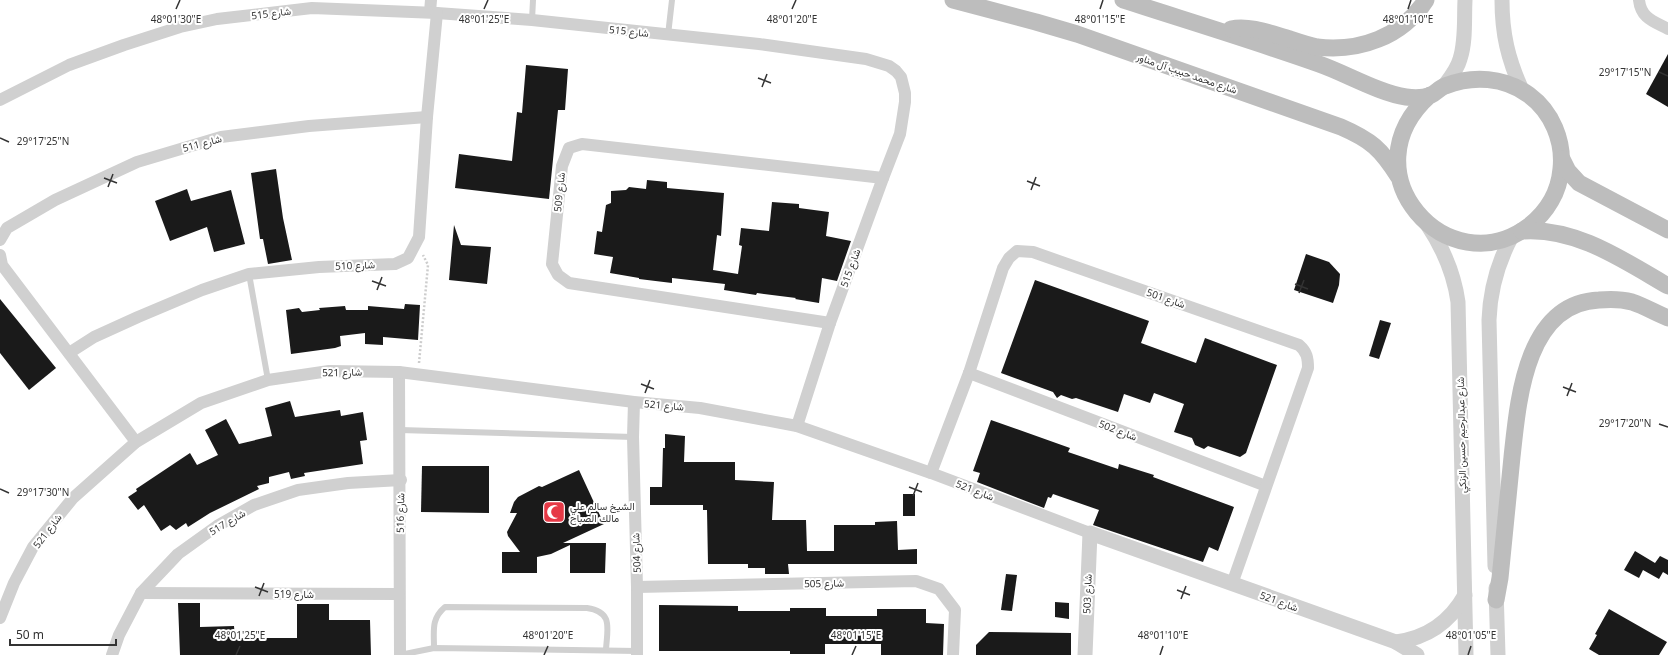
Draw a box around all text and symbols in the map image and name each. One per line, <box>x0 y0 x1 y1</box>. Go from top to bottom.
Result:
street label: شارع 515 <box>250 4 292 22</box>
text: 48°01'30"E <box>151 12 201 26</box>
text: 48°01'25"E <box>459 12 509 26</box>
text: 48°01'20"E <box>767 12 817 26</box>
text: 48°01'15"E <box>1075 12 1125 26</box>
text: 48°01'10"E <box>1383 12 1433 26</box>
street label: شارع 515 <box>608 22 650 40</box>
street label: شارع محمد حبيب آل مناور <box>1134 49 1239 97</box>
text: 29°17'15"N <box>1599 65 1651 79</box>
street label: شارع 511 <box>181 131 223 155</box>
text: 29°17'25"N <box>17 134 69 148</box>
street label: شارع 509 <box>550 171 568 213</box>
street label: شارع 515 <box>837 247 863 289</box>
street label: شارع 510 <box>335 257 375 273</box>
street label: شارع 501 <box>1145 285 1187 311</box>
street label: شارع 521 <box>322 365 362 379</box>
street label: شارع عبدالرحيم حسين الزنكي <box>1453 377 1471 493</box>
street label: شارع 521 <box>644 396 685 414</box>
street label: شارع 502 <box>1097 416 1139 444</box>
text: 29°17'20"N <box>1599 416 1651 430</box>
street label: شارع 521 <box>954 476 996 504</box>
text: 29°17'30"N <box>17 485 69 499</box>
street label: شارع 516 <box>393 493 407 533</box>
mosque icon: الشيخ سالم علي مالك الصباح <box>541 499 567 525</box>
place label: الشيخ سالم علي مالك الصباح <box>570 499 635 525</box>
street label: شارع 517 <box>206 506 248 538</box>
street label: شارع 521 <box>29 511 65 551</box>
street label: شارع 504 <box>628 533 644 573</box>
street label: شارع 503 <box>1079 574 1095 614</box>
street label: شارع 505 <box>804 576 844 590</box>
street label: شارع 519 <box>274 587 314 601</box>
street label: شارع 521 <box>1258 588 1300 614</box>
scale bar <box>10 621 116 647</box>
text: 50 m <box>16 626 44 643</box>
text: 48°01'25"E <box>215 628 265 642</box>
text: 48°01'20"E <box>523 628 573 642</box>
text: 48°01'15"E <box>831 628 881 642</box>
text: 48°01'10"E <box>1138 628 1188 642</box>
text: 48°01'05"E <box>1446 628 1496 642</box>

